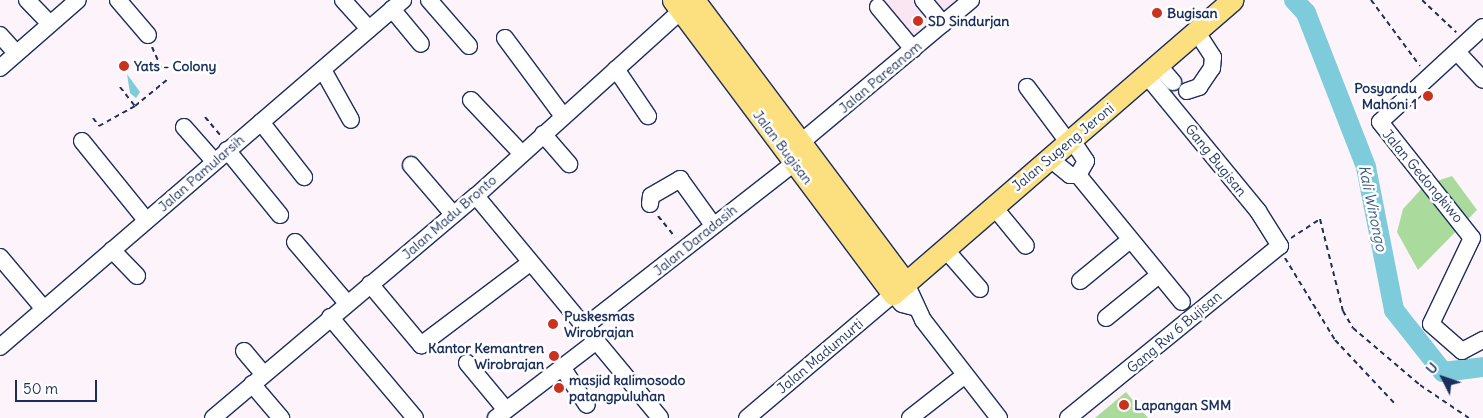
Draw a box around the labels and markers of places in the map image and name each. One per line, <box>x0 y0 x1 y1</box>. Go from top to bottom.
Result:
place label: Bugisan <box>1167 5 1218 21</box>
marker: Bugisan <box>1151 7 1163 19</box>
place label: SD Sindurjan <box>928 13 1009 29</box>
marker: SD Sindurjan <box>912 15 924 27</box>
place label: Yats - Colony <box>134 58 216 74</box>
marker: Yats - Colony <box>118 60 130 72</box>
place label: Posyandu Mahoni 1 <box>1354 80 1417 112</box>
marker: Posyandu Mahoni 1 <box>1421 89 1435 103</box>
place label: Puskesmas Wirobrajan <box>564 308 635 341</box>
marker: Puskesmas Wirobrajan <box>546 317 560 331</box>
place label: Kantor Kemantren Wirobrajan <box>428 340 544 372</box>
marker: Kantor Kemantren Wirobrajan <box>548 350 560 362</box>
place label: masjid kalimosodo patangpuluhan <box>569 372 685 404</box>
marker: masjid kalimosodo patangpuluhan <box>553 382 565 394</box>
place label: Lapangan SMM <box>1134 397 1231 413</box>
marker: Lapangan SMM <box>1118 399 1130 411</box>

